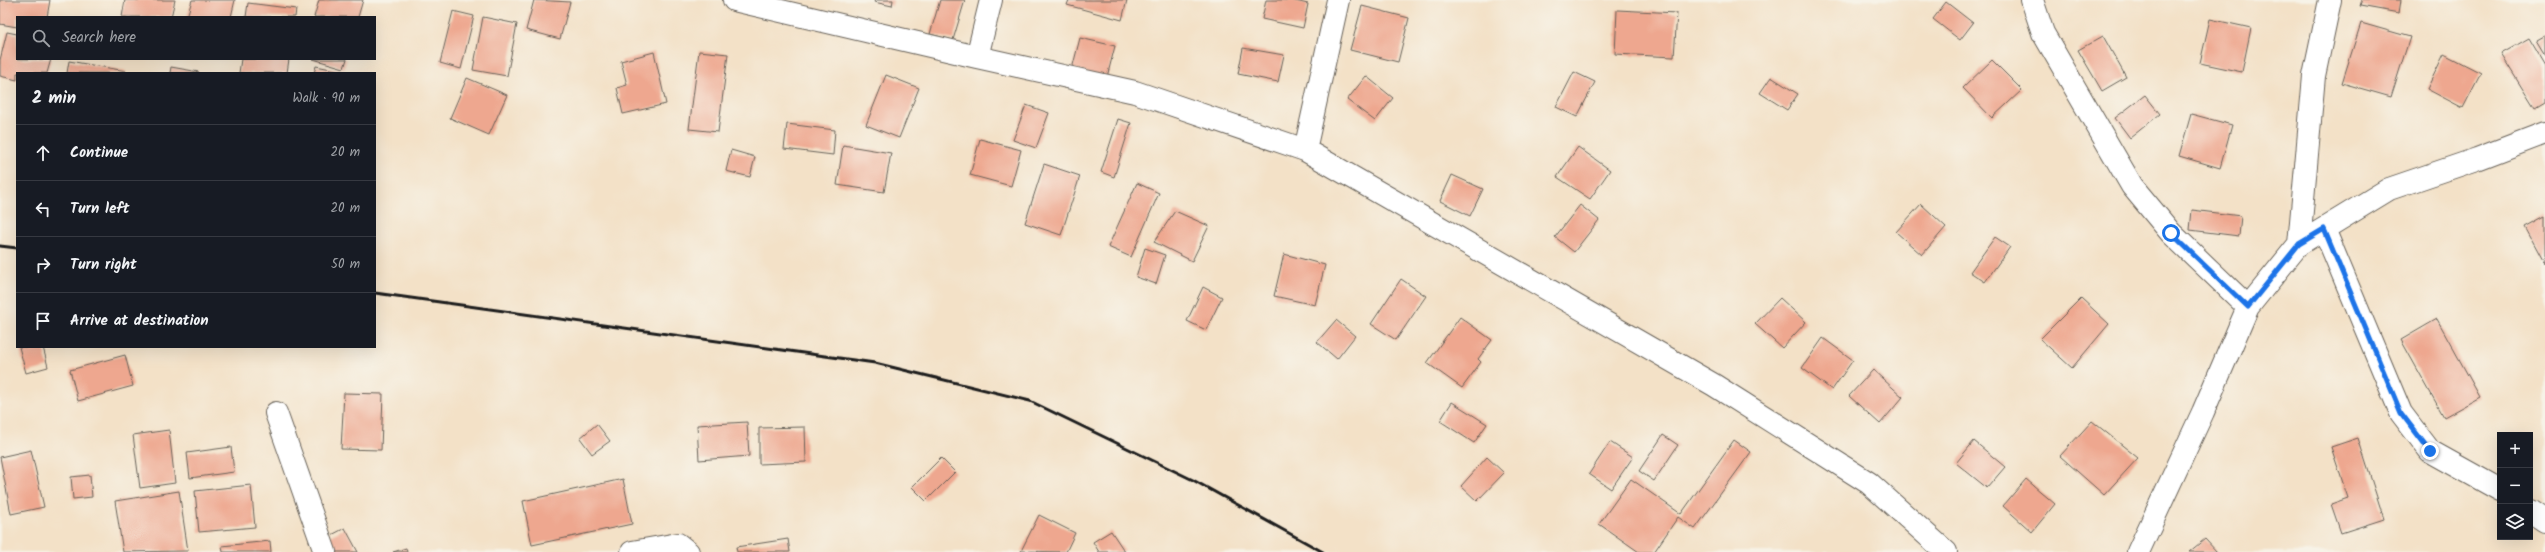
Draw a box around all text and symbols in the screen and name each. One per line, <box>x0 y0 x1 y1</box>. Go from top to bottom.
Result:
search box <box>16 16 376 60</box>
text: Search here <box>62 26 136 50</box>
icon: search <box>30 27 52 49</box>
text: 2 min <box>32 85 76 112</box>
text: Walk · 90 m <box>293 88 360 109</box>
text: Continue <box>70 141 128 165</box>
icon: ahead <box>32 142 54 164</box>
text: 20 m <box>330 142 360 163</box>
text: Turn left <box>70 197 130 221</box>
icon: left <box>32 198 54 220</box>
text: 20 m <box>330 198 360 219</box>
route start <box>2162 224 2180 242</box>
text: Turn right <box>70 253 137 277</box>
icon: right <box>32 254 54 276</box>
text: 50 m <box>331 254 360 275</box>
text: Arrive at destination <box>70 309 209 333</box>
icon: arrive <box>32 310 54 332</box>
map controls <box>2497 432 2533 540</box>
button: + <box>2497 432 2533 468</box>
route end <box>2421 442 2439 460</box>
button: − <box>2497 468 2533 504</box>
button: layers <box>2497 504 2533 540</box>

